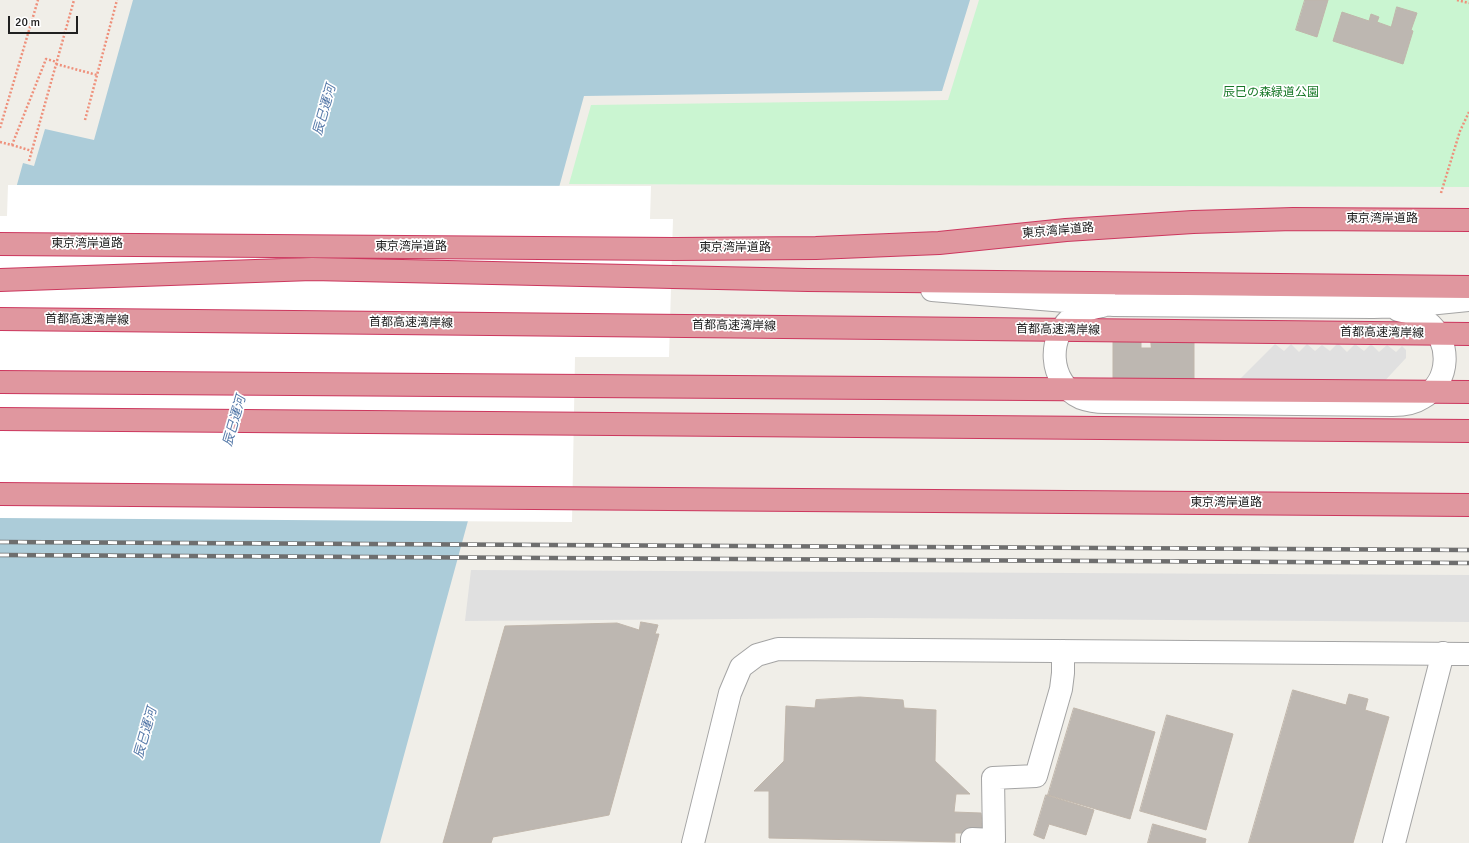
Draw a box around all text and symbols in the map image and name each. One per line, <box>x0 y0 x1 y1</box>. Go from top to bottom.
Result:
scale bar <box>10 8 80 34</box>
text: 20 m <box>15 15 40 30</box>
water label: 辰巳運河 <box>310 83 340 137</box>
park label: 辰巳の森緑道公園 <box>1223 86 1319 100</box>
street label: 東京湾岸道路 <box>1346 212 1418 226</box>
street label: 東京湾岸道路 <box>1022 221 1094 241</box>
street label: 東京湾岸道路 <box>51 237 123 251</box>
street label: 東京湾岸道路 <box>375 240 447 254</box>
street label: 東京湾岸道路 <box>699 241 771 255</box>
street label: 首都高速湾岸線 <box>45 312 129 328</box>
street label: 首都高速湾岸線 <box>369 315 453 331</box>
street label: 首都高速湾岸線 <box>692 318 776 334</box>
street label: 首都高速湾岸線 <box>1016 322 1100 338</box>
street label: 首都高速湾岸線 <box>1340 325 1424 341</box>
water label: 辰巳運河 <box>220 394 250 448</box>
street label: 東京湾岸道路 <box>1190 496 1262 510</box>
water label: 辰巳運河 <box>131 706 161 760</box>

